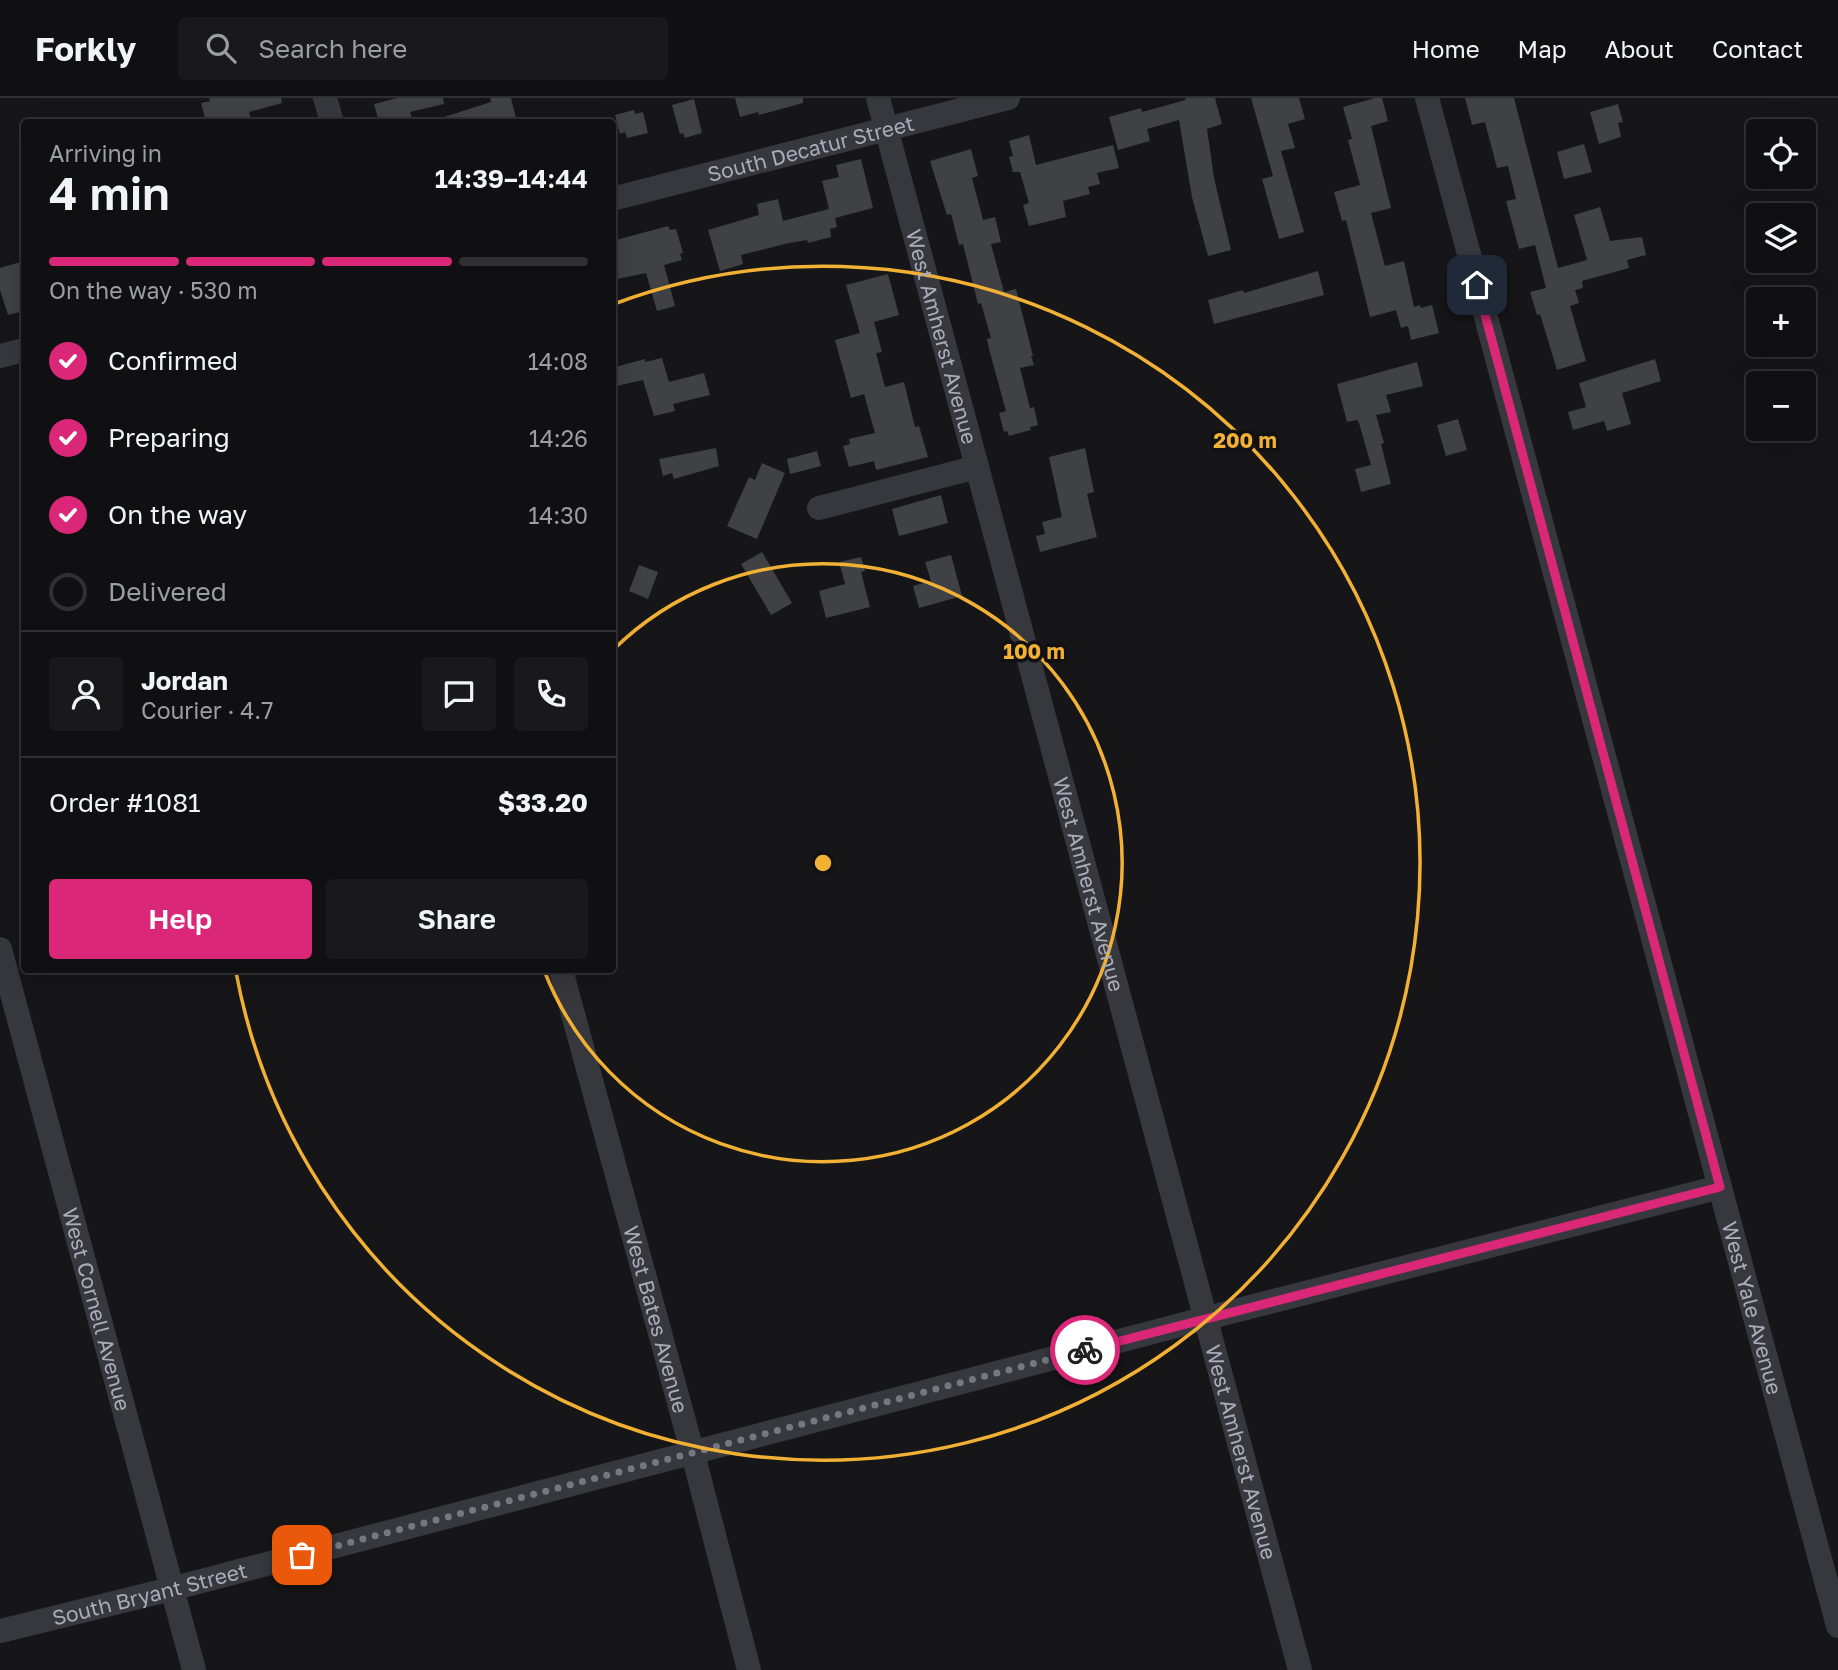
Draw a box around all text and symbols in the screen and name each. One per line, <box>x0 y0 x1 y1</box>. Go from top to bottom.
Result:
search box <box>178 17 668 80</box>
text: Forkly <box>35 29 136 68</box>
icon: search <box>202 29 240 67</box>
text: Search here <box>258 33 407 64</box>
text: Home <box>1412 34 1480 63</box>
text: Map <box>1518 34 1567 63</box>
text: About <box>1605 34 1674 63</box>
text: Contact <box>1712 34 1803 63</box>
street label: South Decatur Street <box>705 110 917 187</box>
map controls <box>1746 119 1816 441</box>
button: locate <box>1746 119 1816 189</box>
text: Arriving in <box>49 139 162 167</box>
text: 14:39–14:44 <box>435 163 588 194</box>
text: 4 min <box>49 165 170 220</box>
button: layers <box>1746 203 1816 273</box>
street label: West Amherst Avenue <box>901 226 983 447</box>
pin <box>1447 255 1507 315</box>
icon: home <box>1458 266 1496 304</box>
text: On the way · 530 m <box>49 276 258 304</box>
button: + <box>1746 287 1816 357</box>
icon: check <box>49 342 87 380</box>
text: Confirmed <box>108 345 238 376</box>
text: 14:08 <box>528 347 588 375</box>
button: − <box>1746 371 1816 441</box>
icon: check <box>49 419 87 457</box>
text: Preparing <box>108 422 230 453</box>
text: 14:26 <box>529 424 588 452</box>
text: 200 m <box>1213 427 1277 453</box>
icon: check <box>49 496 87 534</box>
text: On the way <box>108 499 247 530</box>
text: 14:30 <box>528 501 588 529</box>
text: Delivered <box>108 576 227 607</box>
text: 100 m <box>1003 638 1065 664</box>
button: person <box>49 657 123 731</box>
button: chat <box>422 657 496 731</box>
button: phone <box>514 657 588 731</box>
text: Jordan <box>141 665 228 696</box>
text: Courier · 4.7 <box>141 696 273 724</box>
street label: West Amherst Avenue <box>1048 774 1130 994</box>
text: Order #1081 <box>49 787 201 818</box>
text: $33.20 <box>498 787 588 818</box>
centre of rings <box>811 851 835 875</box>
button: Help <box>49 879 312 959</box>
button: Share <box>326 879 588 959</box>
street label: West Cornell Avenue <box>57 1205 137 1414</box>
street label: West Yale Avenue <box>1717 1219 1788 1397</box>
street label: West Bates Avenue <box>618 1223 694 1416</box>
courier <box>1050 1315 1120 1385</box>
icon: bike <box>1066 1331 1104 1369</box>
street label: West Amherst Avenue <box>1200 1342 1283 1562</box>
pin <box>272 1525 332 1585</box>
icon: bag <box>283 1536 321 1574</box>
street label: South Bryant Street <box>49 1557 250 1631</box>

